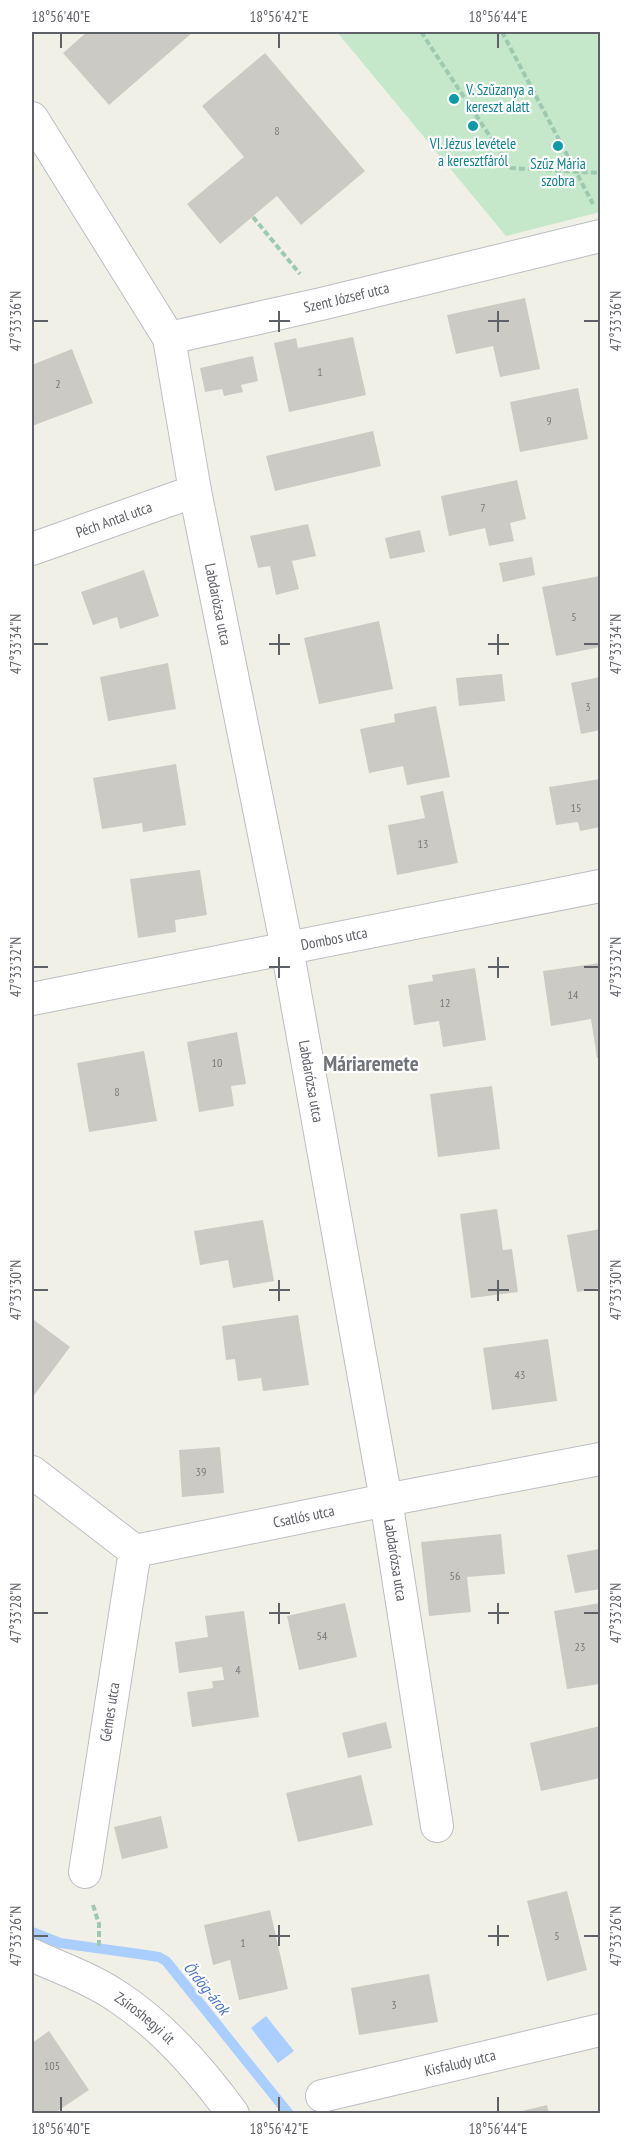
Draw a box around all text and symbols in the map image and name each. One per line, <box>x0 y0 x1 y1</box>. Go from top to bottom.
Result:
text: 18°56'40"E <box>31 7 91 26</box>
text: 18°56'42"E <box>249 7 309 26</box>
text: 18°56'44"E <box>468 7 528 26</box>
place label: V. Szűzanya a kereszt alatt <box>465 80 534 116</box>
marker: V. Szűzanya a kereszt alatt <box>447 92 461 106</box>
marker: VI. Jézus levétele a keresztfáról <box>466 119 480 133</box>
house number: 8 <box>274 123 280 138</box>
place label: VI. Jézus levétele a keresztfáról <box>429 134 516 170</box>
marker: Szűz Mária szobra <box>551 139 565 153</box>
place label: Szűz Mária szobra <box>530 154 586 190</box>
street label: Szent József utca <box>302 278 391 317</box>
text: 47°33'36"N <box>6 291 25 351</box>
text: 47°33'36"N <box>606 291 625 351</box>
house number: 1 <box>317 364 323 379</box>
house number: 2 <box>55 376 61 391</box>
house number: 9 <box>546 413 552 428</box>
street label: Péch Antal utca <box>73 497 154 542</box>
house number: 7 <box>480 500 486 515</box>
street label: Labdarózsa utca <box>201 562 236 647</box>
house number: 5 <box>571 609 577 624</box>
text: 47°33'34"N <box>6 614 25 674</box>
text: 47°33'34"N <box>606 614 625 674</box>
house number: 3 <box>585 699 591 714</box>
house number: 15 <box>571 800 581 815</box>
house number: 13 <box>418 836 428 851</box>
street label: Dombos utca <box>299 923 369 954</box>
text: 47°33'32"N <box>6 937 25 997</box>
text: 47°33'32"N <box>606 937 625 997</box>
house number: 14 <box>568 987 579 1002</box>
house number: 12 <box>440 995 450 1010</box>
street label: Labdarózsa utca <box>295 1039 328 1124</box>
district label: Máriaremete <box>323 1050 419 1077</box>
house number: 10 <box>212 1055 222 1070</box>
house number: 8 <box>114 1084 120 1099</box>
text: 47°33'30"N <box>6 1260 25 1320</box>
text: 47°33'30"N <box>606 1260 625 1320</box>
house number: 43 <box>515 1367 525 1382</box>
house number: 39 <box>196 1464 206 1479</box>
street label: Csatlós utca <box>271 1501 336 1532</box>
street label: Labdarózsa utca <box>380 1517 412 1602</box>
house number: 56 <box>450 1568 460 1583</box>
text: 47°33'28"N <box>6 1583 25 1643</box>
text: 47°33'28"N <box>606 1583 625 1643</box>
house number: 54 <box>317 1628 328 1643</box>
house number: 23 <box>575 1639 585 1654</box>
house number: 4 <box>235 1662 241 1677</box>
street label: Gémes utca <box>95 1681 123 1743</box>
text: 47°33'26"N <box>6 1906 25 1966</box>
text: 47°33'26"N <box>606 1906 625 1966</box>
house number: 5 <box>554 1928 560 1943</box>
house number: 1 <box>240 1935 246 1950</box>
water label: Ördög-árok <box>180 1957 236 2020</box>
street label: Zsíroshegyi út <box>111 1988 179 2048</box>
house number: 3 <box>391 1997 397 2012</box>
street label: Kisfaludy utca <box>423 2045 497 2080</box>
house number: 105 <box>44 2058 60 2073</box>
text: 18°56'40"E <box>31 2119 91 2138</box>
text: 18°56'42"E <box>249 2119 309 2138</box>
text: 18°56'44"E <box>468 2119 528 2138</box>

